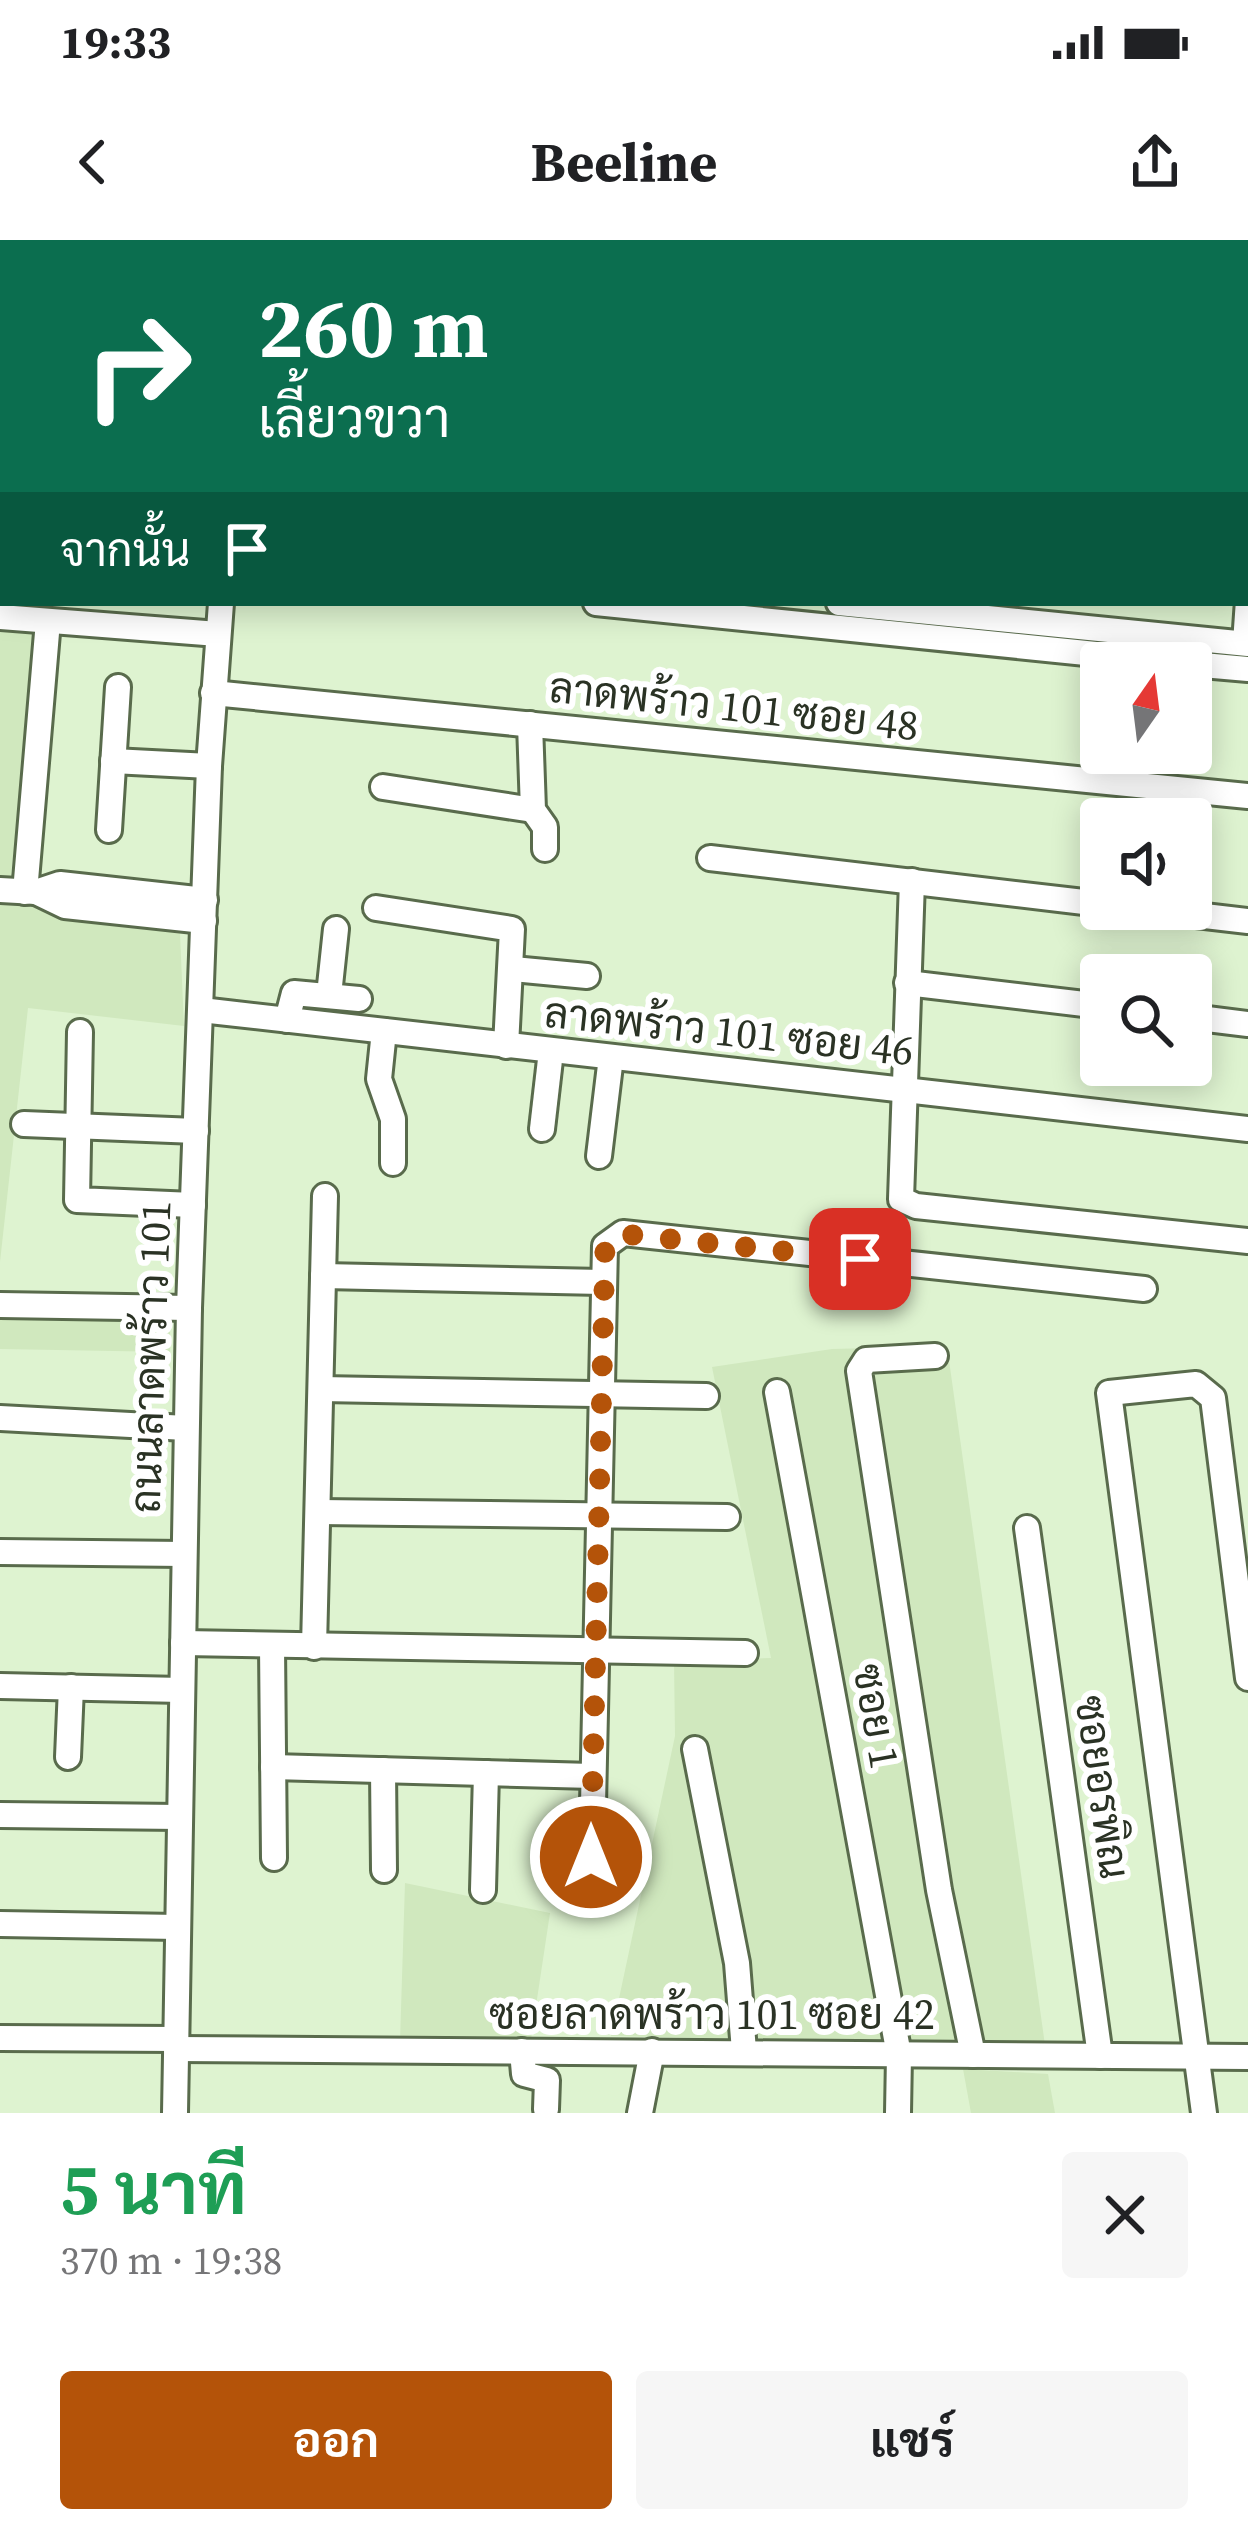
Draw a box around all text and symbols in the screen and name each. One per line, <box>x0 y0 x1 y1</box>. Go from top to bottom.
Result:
text: 19:33 <box>60 11 171 73</box>
text: Beeline <box>531 125 717 199</box>
icon: back <box>60 129 126 195</box>
icon: share <box>1122 129 1188 195</box>
text: 260 m <box>258 270 489 385</box>
icon: right <box>60 288 216 444</box>
text: เลี้ยวขวา <box>258 381 451 455</box>
icon: arrive <box>214 516 280 582</box>
text: จากนั้น <box>60 519 190 581</box>
north arrow <box>1080 642 1212 774</box>
map controls <box>1080 642 1212 1086</box>
street label: ลาดพร้าว 101 ซอย 48 <box>547 658 921 754</box>
button: sound <box>1080 798 1212 930</box>
button: search <box>1080 954 1212 1086</box>
street label: ลาดพร้าว 101 ซอย 46 <box>542 983 916 1079</box>
street label: ถนนลาดพร้าว 101 <box>116 1200 184 1514</box>
pin <box>809 1208 911 1310</box>
icon: arrive <box>827 1226 893 1292</box>
street label: ซอย 1 <box>839 1659 915 1773</box>
street label: ซอยอรพิณ <box>1061 1692 1145 1882</box>
position arrow <box>528 1794 654 1920</box>
street label: ซอยลาดพร้าว 101 ซอย 42 <box>489 1985 935 2043</box>
text: 5 นาที <box>60 2139 247 2238</box>
button: close <box>1062 2152 1188 2278</box>
text: 370 m · 19:38 <box>60 2234 282 2287</box>
button: ออก <box>60 2371 612 2509</box>
button: แชร์ <box>636 2371 1188 2509</box>

